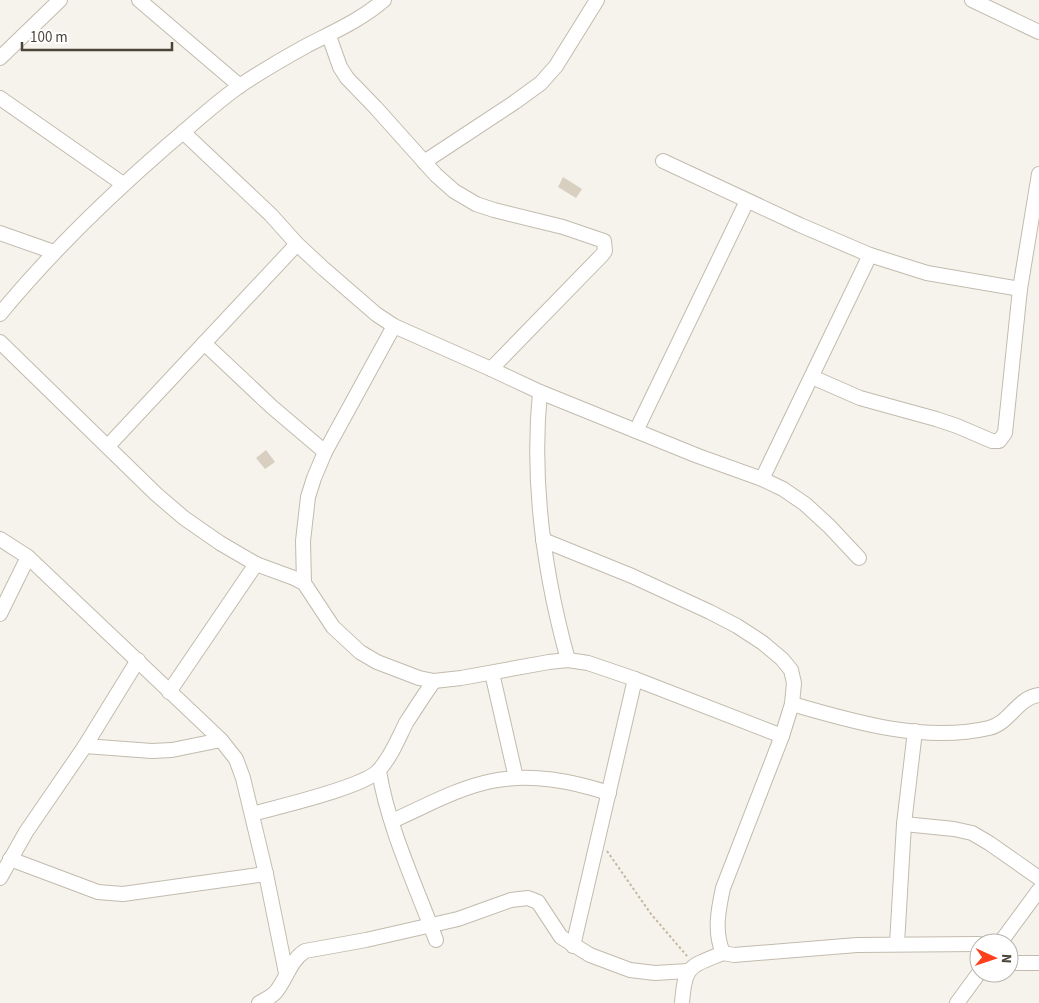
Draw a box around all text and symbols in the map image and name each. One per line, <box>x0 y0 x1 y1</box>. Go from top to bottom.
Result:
scale bar <box>22 20 172 52</box>
text: 100 m <box>30 27 68 48</box>
north arrow <box>969 933 1019 983</box>
text: N <box>996 953 1016 964</box>

